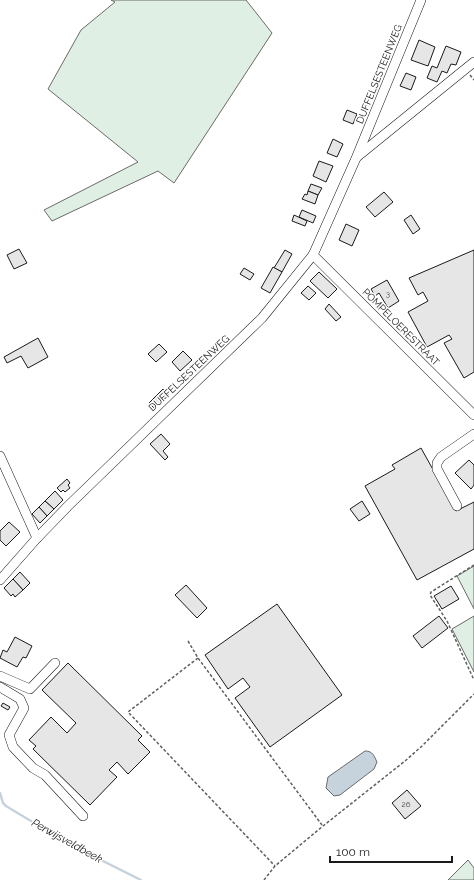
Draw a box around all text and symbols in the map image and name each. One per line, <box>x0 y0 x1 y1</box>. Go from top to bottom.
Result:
street label: DUFFELSESTEENWEG <box>354 23 404 125</box>
street label: POMPELOERESTRAAT <box>360 286 442 368</box>
house number: 3 <box>386 289 390 299</box>
street label: DUFFELSESTEENWEG <box>146 333 232 413</box>
house number: 26 <box>402 799 411 809</box>
water label: Perwijsveldbeek <box>29 816 105 866</box>
scale bar <box>330 838 452 864</box>
text: 100 m <box>336 845 370 859</box>

